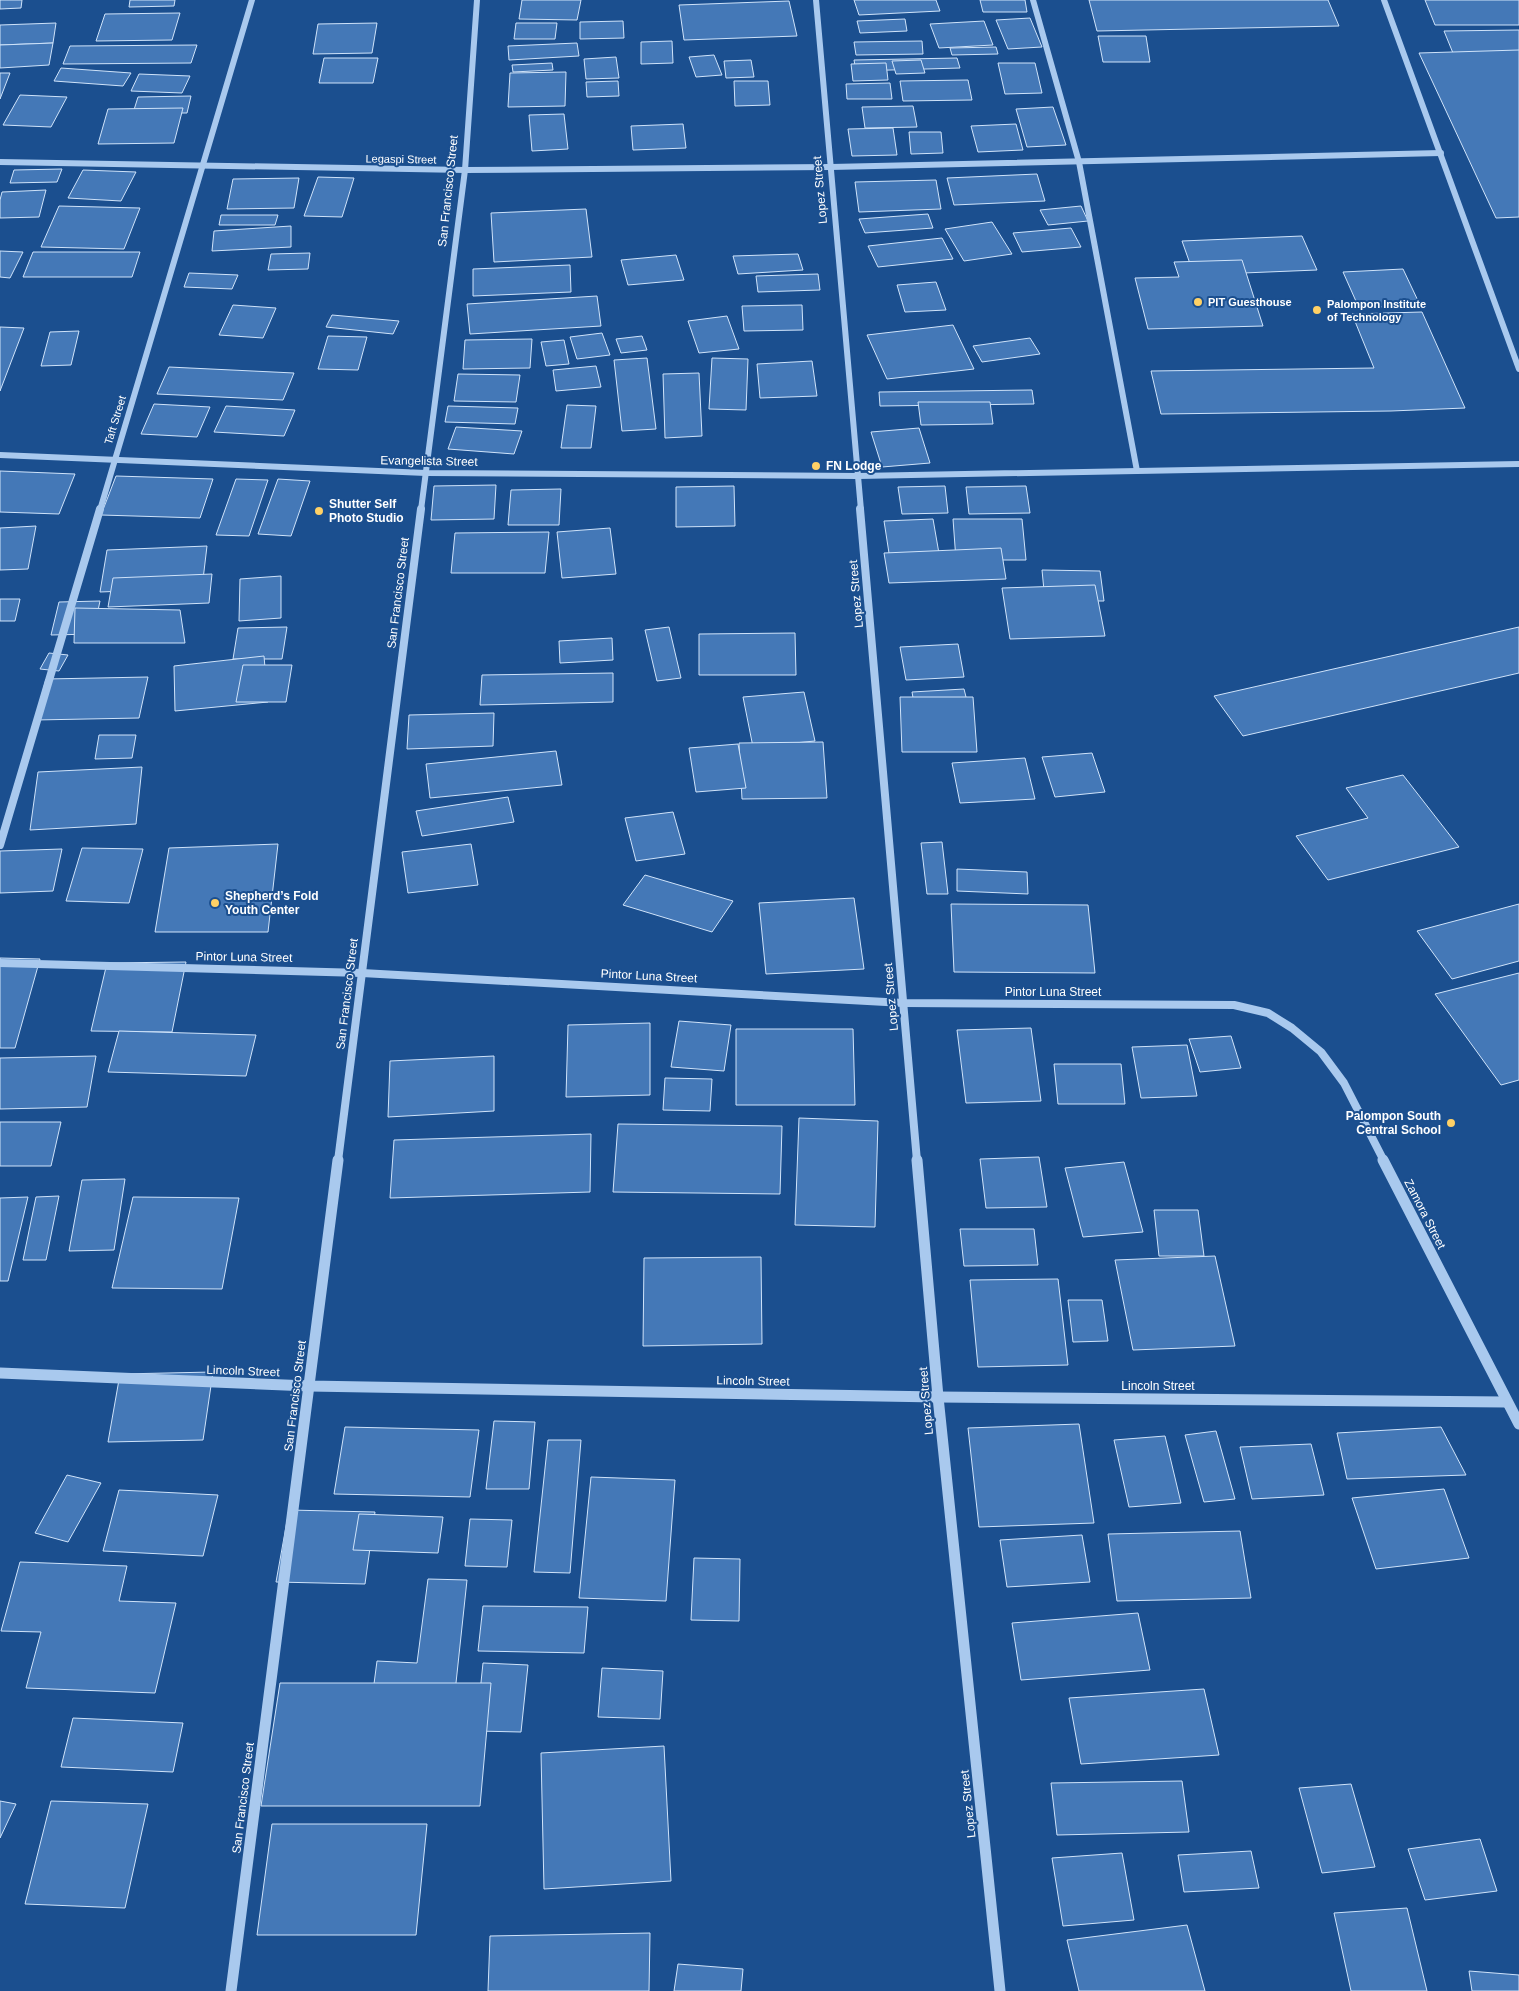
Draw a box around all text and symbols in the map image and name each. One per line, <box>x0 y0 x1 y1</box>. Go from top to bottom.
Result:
street label: San Francisco Street <box>435 134 461 247</box>
street label: Legaspi Street <box>365 152 437 166</box>
street label: Lopez Street <box>810 155 830 225</box>
marker: PIT Guesthouse <box>1192 296 1204 308</box>
place label: PIT Guesthouse <box>1208 296 1292 308</box>
place label: Palompon Institute of Technology <box>1327 298 1426 323</box>
marker: Palompon Institute of Technology <box>1311 304 1323 316</box>
street label: Taft Street <box>102 394 128 446</box>
street label: Evangelista Street <box>380 453 478 469</box>
place label: FN Lodge <box>826 459 882 473</box>
marker: FN Lodge <box>810 460 822 472</box>
place label: Shutter Self Photo Studio <box>329 497 404 525</box>
marker: Shutter Self Photo Studio <box>313 505 325 517</box>
street label: San Francisco Street <box>384 536 412 649</box>
street label: Lopez Street <box>846 559 866 629</box>
place label: Shepherd’s Fold Youth Center <box>225 889 319 917</box>
marker: Shepherd’s Fold Youth Center <box>209 897 221 909</box>
street label: San Francisco Street <box>333 937 361 1050</box>
street label: Pintor Luna Street <box>196 949 293 965</box>
street label: Lopez Street <box>881 962 901 1032</box>
street label: Pintor Luna Street <box>600 966 698 986</box>
street label: Pintor Luna Street <box>1005 985 1102 999</box>
place label: Palompon South Central School <box>1346 1109 1441 1137</box>
marker: Palompon South Central School <box>1445 1117 1457 1129</box>
street label: Zamora Street <box>1401 1177 1449 1252</box>
street label: San Francisco Street <box>281 1339 309 1452</box>
street label: Lincoln Street <box>206 1363 281 1379</box>
street label: Lopez Street <box>916 1366 936 1436</box>
street label: Lincoln Street <box>716 1373 790 1389</box>
street label: Lincoln Street <box>1121 1379 1195 1393</box>
street label: San Francisco Street <box>229 1741 257 1854</box>
street label: Lopez Street <box>957 1769 979 1839</box>

